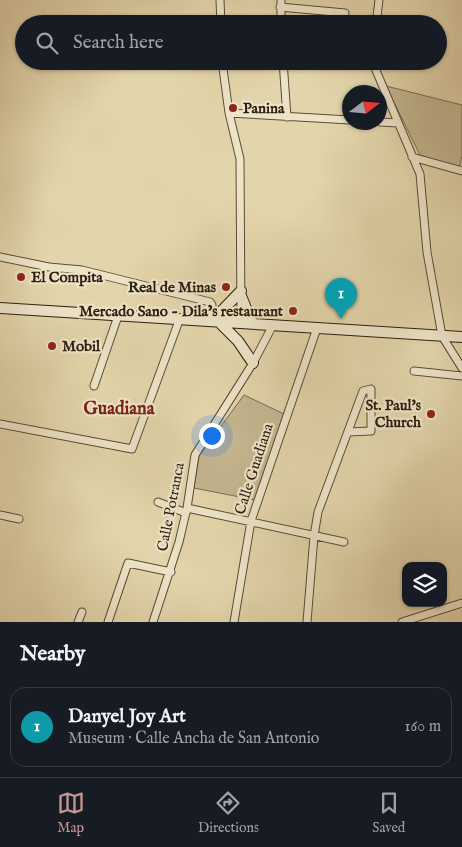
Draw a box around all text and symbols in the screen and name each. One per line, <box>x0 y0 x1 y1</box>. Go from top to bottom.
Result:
search box <box>15 15 447 70</box>
icon: search <box>33 29 61 57</box>
text: Search here <box>73 31 164 55</box>
north arrow <box>342 85 387 130</box>
place label: Panina <box>243 99 285 118</box>
marker: Panina <box>227 102 239 114</box>
place label: El Compita <box>31 268 103 287</box>
marker: El Compita <box>15 271 27 283</box>
place label: Real de Minas <box>128 278 217 297</box>
pin: 1 <box>325 278 357 319</box>
marker: Real de Minas <box>220 281 232 293</box>
place label: Mercado Sano - Dila’s restaurant <box>79 302 284 321</box>
marker: Mercado Sano - Dila’s restaurant <box>287 305 299 317</box>
place label: Mobil <box>62 337 101 356</box>
marker: Mobil <box>46 340 58 352</box>
place label: St. Paul's Church <box>365 396 422 432</box>
district label: Guadiana <box>84 398 156 421</box>
marker: St. Paul's Church <box>425 408 437 420</box>
street label: Calle Guadiana <box>230 421 278 517</box>
your location <box>199 423 225 449</box>
street label: Calle Potranca <box>153 460 189 553</box>
map controls <box>402 562 447 607</box>
button: layers <box>402 562 447 607</box>
text: Nearby <box>20 641 85 668</box>
text: Danyel Joy Art <box>68 705 186 729</box>
text: 1 <box>34 717 40 737</box>
text: 160 m <box>405 717 441 737</box>
text: Museum · Calle Ancha de San Antonio <box>68 729 319 749</box>
tab: Map <box>57 789 85 837</box>
tab: Directions <box>198 789 259 837</box>
tab: Saved <box>372 789 405 837</box>

